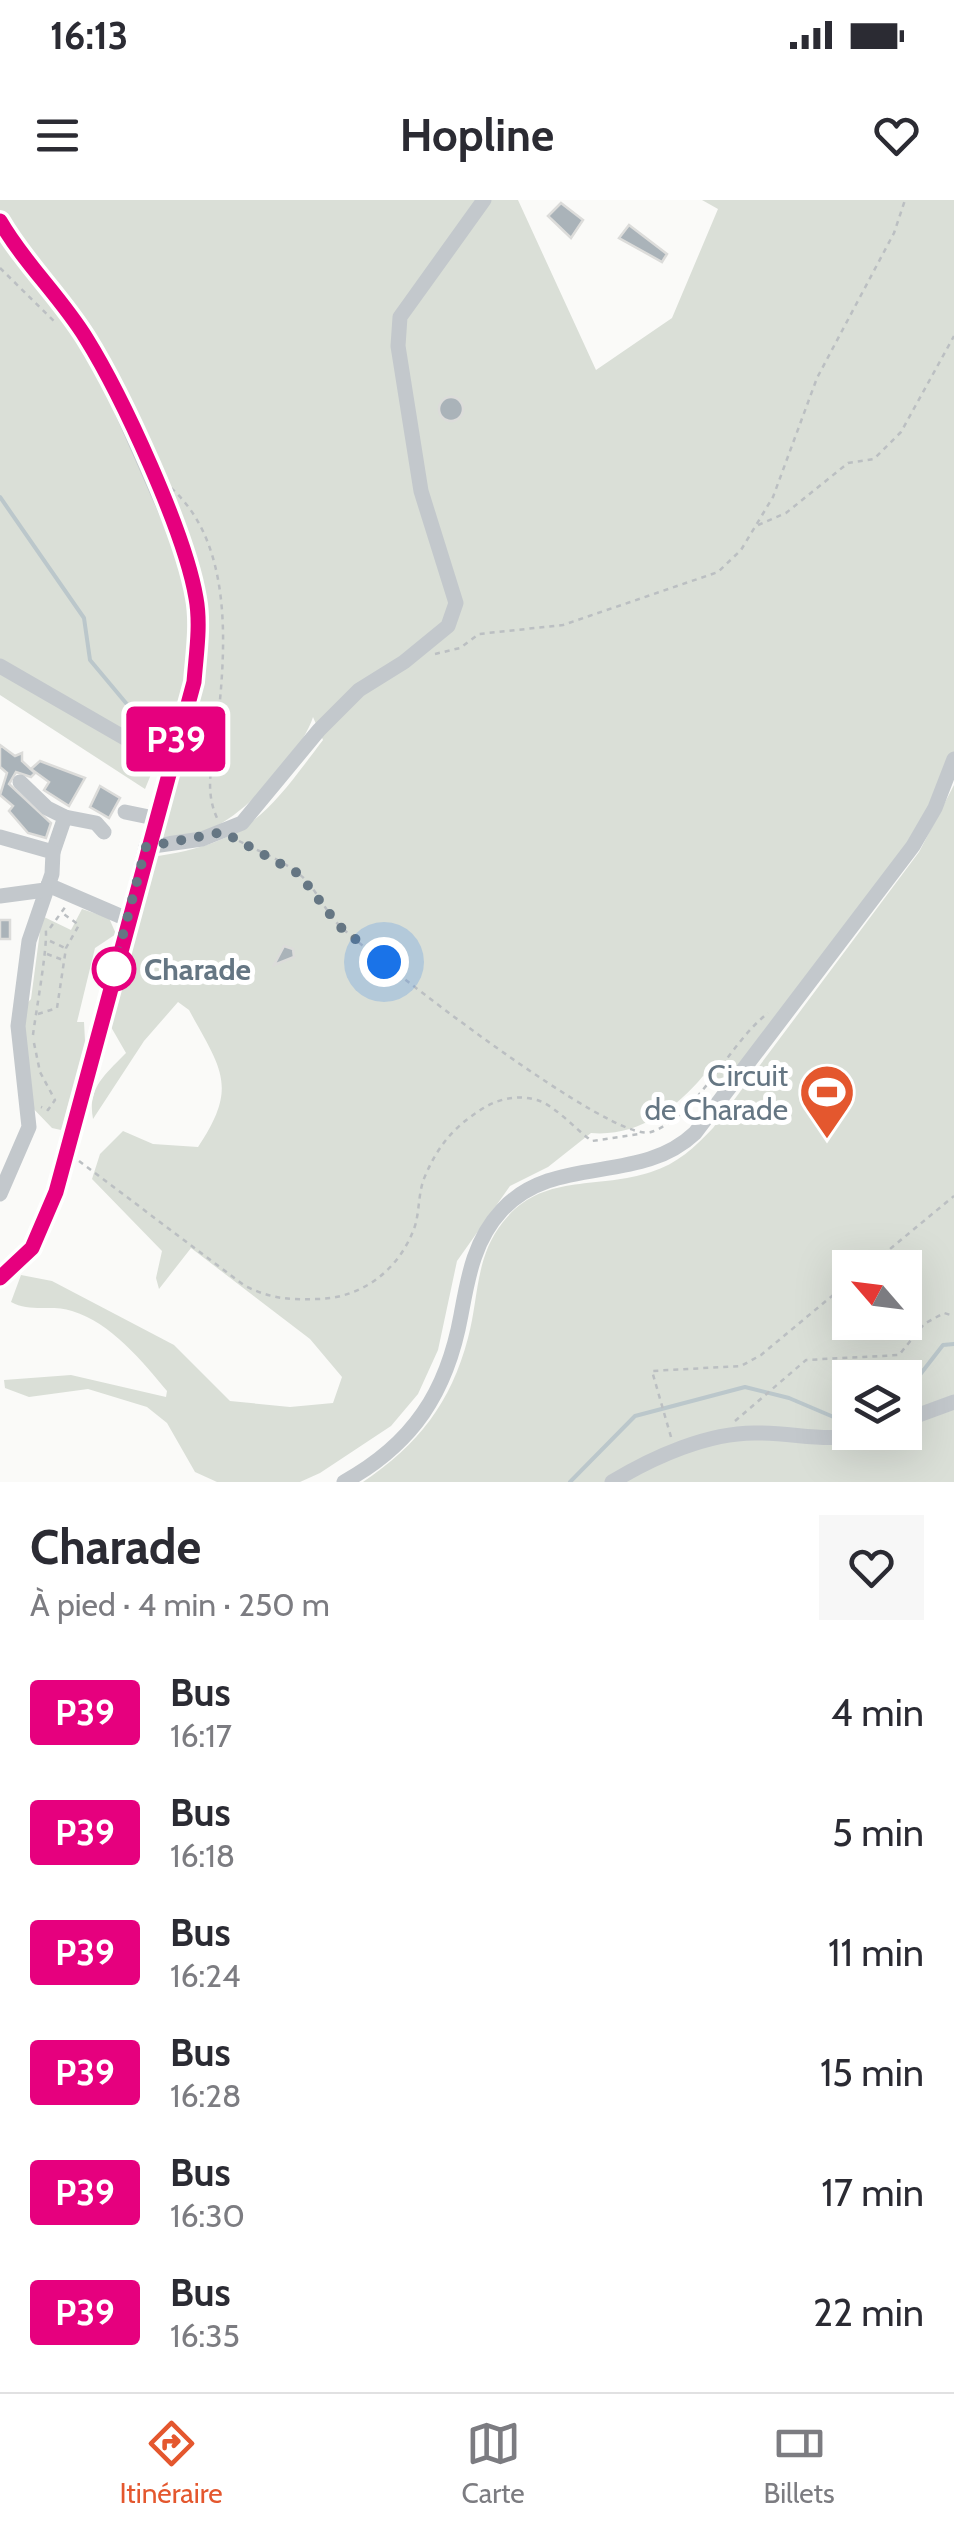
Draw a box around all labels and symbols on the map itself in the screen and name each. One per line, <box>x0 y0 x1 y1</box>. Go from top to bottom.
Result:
line badge: P39 <box>119 706 234 772</box>
your location <box>359 937 409 987</box>
marker: Charade <box>93 948 135 990</box>
place label: Charade <box>144 951 251 988</box>
place label: Circuit de Charade <box>644 1057 788 1128</box>
sports icon: Circuit de Charade <box>797 1062 857 1141</box>
north arrow <box>832 1250 922 1340</box>

